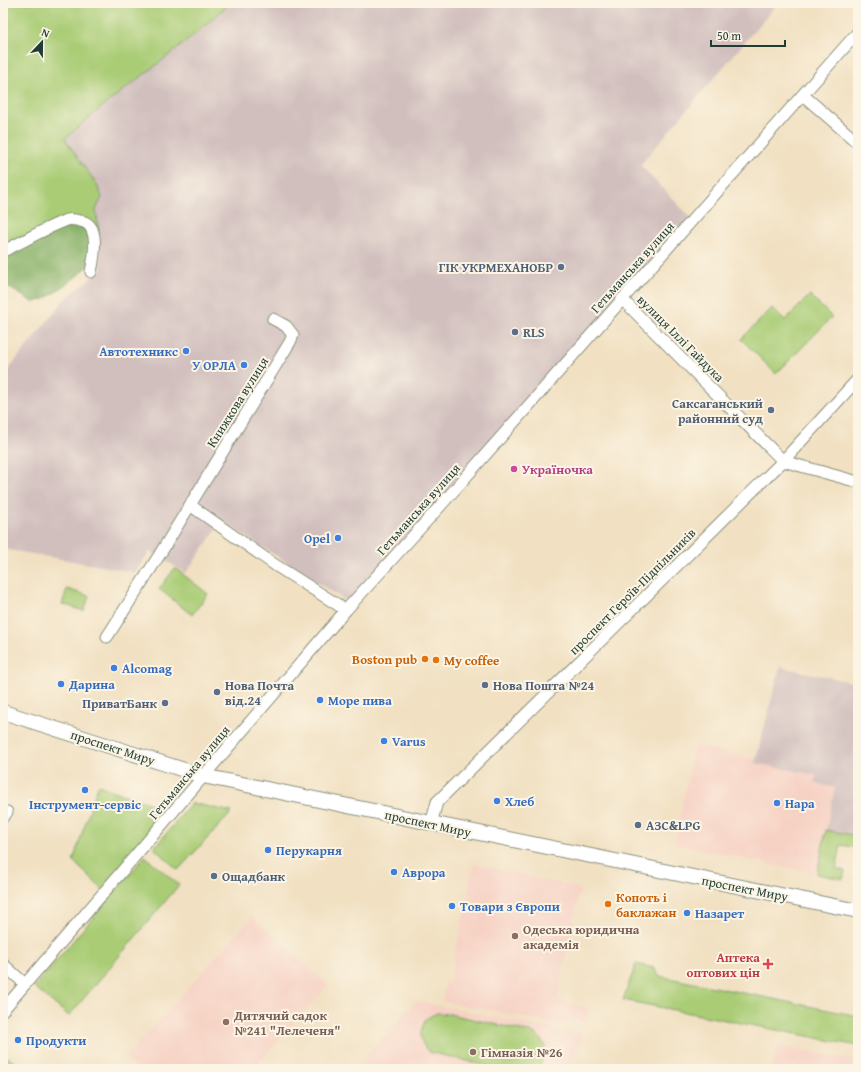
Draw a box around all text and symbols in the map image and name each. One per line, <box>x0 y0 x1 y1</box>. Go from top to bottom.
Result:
north arrow <box>22 22 62 62</box>
scale bar <box>711 22 785 48</box>
text: N <box>39 24 53 42</box>
text: 50 m <box>717 27 741 44</box>
street label: Гетьманська вулиця <box>586 217 679 317</box>
place label: ГІК УКРМЕХАНОБР <box>439 258 553 277</box>
marker: ГІК УКРМЕХАНОБР <box>556 262 566 272</box>
street label: вулиця Іллі Гайдука <box>633 290 729 387</box>
place label: RLS <box>523 323 545 342</box>
marker: RLS <box>510 327 520 337</box>
place label: Автотехникс <box>99 342 178 361</box>
marker: Автотехникс <box>181 346 191 356</box>
street label: Книжкова вулиця <box>202 353 273 451</box>
place label: У ОРЛА <box>192 356 237 375</box>
marker: У ОРЛА <box>239 360 249 370</box>
place label: Саксаганський районний суд <box>672 394 763 428</box>
marker: Саксаганський районний суд <box>766 405 776 415</box>
street label: Гетьманська вулиця <box>372 459 465 559</box>
place label: Україночка <box>522 460 593 479</box>
marker: Україночка <box>509 464 519 474</box>
street label: проспект Героїв-Підпільників <box>565 524 700 659</box>
place label: Opel <box>304 529 330 548</box>
marker: Opel <box>333 533 343 543</box>
place label: Boston pub <box>352 650 417 669</box>
place label: My coffee <box>444 651 499 670</box>
marker: Boston pub <box>420 654 430 664</box>
marker: My coffee <box>431 655 441 665</box>
place label: Alcomag <box>122 659 172 678</box>
marker: Alcomag <box>109 663 119 673</box>
place label: Дарина <box>68 675 115 694</box>
place label: Нова Почта від.24 <box>225 676 295 710</box>
place label: Нова Пошта №24 <box>493 676 595 695</box>
marker: Дарина <box>56 679 66 689</box>
marker: Нова Пошта №24 <box>480 680 490 690</box>
marker: Нова Почта від.24 <box>212 687 222 697</box>
place label: Море пива <box>328 691 392 710</box>
place label: ПриватБанк <box>82 694 158 713</box>
marker: Море пива <box>315 695 325 705</box>
marker: ПриватБанк <box>160 698 170 708</box>
street label: Гетьманська вулиця <box>144 721 235 823</box>
street label: проспект Миру <box>68 725 158 770</box>
place label: Varus <box>392 732 426 751</box>
marker: Varus <box>379 736 389 746</box>
marker: Інструмент-сервіс <box>80 785 90 795</box>
place label: Хлеб <box>505 792 534 811</box>
place label: Нара <box>785 794 815 813</box>
place label: Інструмент-сервіс <box>29 795 141 814</box>
marker: Хлеб <box>492 796 502 806</box>
marker: Нара <box>772 798 782 808</box>
street label: проспект Миру <box>383 805 473 842</box>
place label: АЗС&LPG <box>646 816 700 835</box>
marker: АЗС&LPG <box>633 820 643 830</box>
place label: Перукарня <box>276 841 342 860</box>
marker: Перукарня <box>263 845 273 855</box>
place label: Аврора <box>402 863 446 882</box>
place label: Ощадбанк <box>222 867 286 886</box>
marker: Аврора <box>389 867 399 877</box>
marker: Ощадбанк <box>209 871 219 881</box>
street label: проспект Миру <box>700 871 790 906</box>
place label: Копоть і баклажан <box>616 888 676 922</box>
place label: Товари з Європи <box>460 897 560 916</box>
marker: Копоть і баклажан <box>603 899 613 909</box>
marker: Товари з Європи <box>447 901 457 911</box>
place label: Назарет <box>695 904 744 923</box>
marker: Назарет <box>682 908 692 918</box>
place label: Одеська юридична академія <box>523 920 640 954</box>
marker: Одеська юридична академія <box>510 931 520 941</box>
place label: Аптека оптових цін <box>687 948 760 982</box>
marker: Аптека оптових цін <box>763 959 773 969</box>
place label: Дитячий садок №241 "Лелеченя" <box>233 1006 340 1040</box>
marker: Дитячий садок №241 "Лелеченя" <box>221 1017 231 1027</box>
place label: Продукти <box>26 1031 86 1050</box>
marker: Продукти <box>13 1035 23 1045</box>
place label: Гімназія №26 <box>481 1043 563 1062</box>
marker: Гімназія №26 <box>468 1047 478 1057</box>

